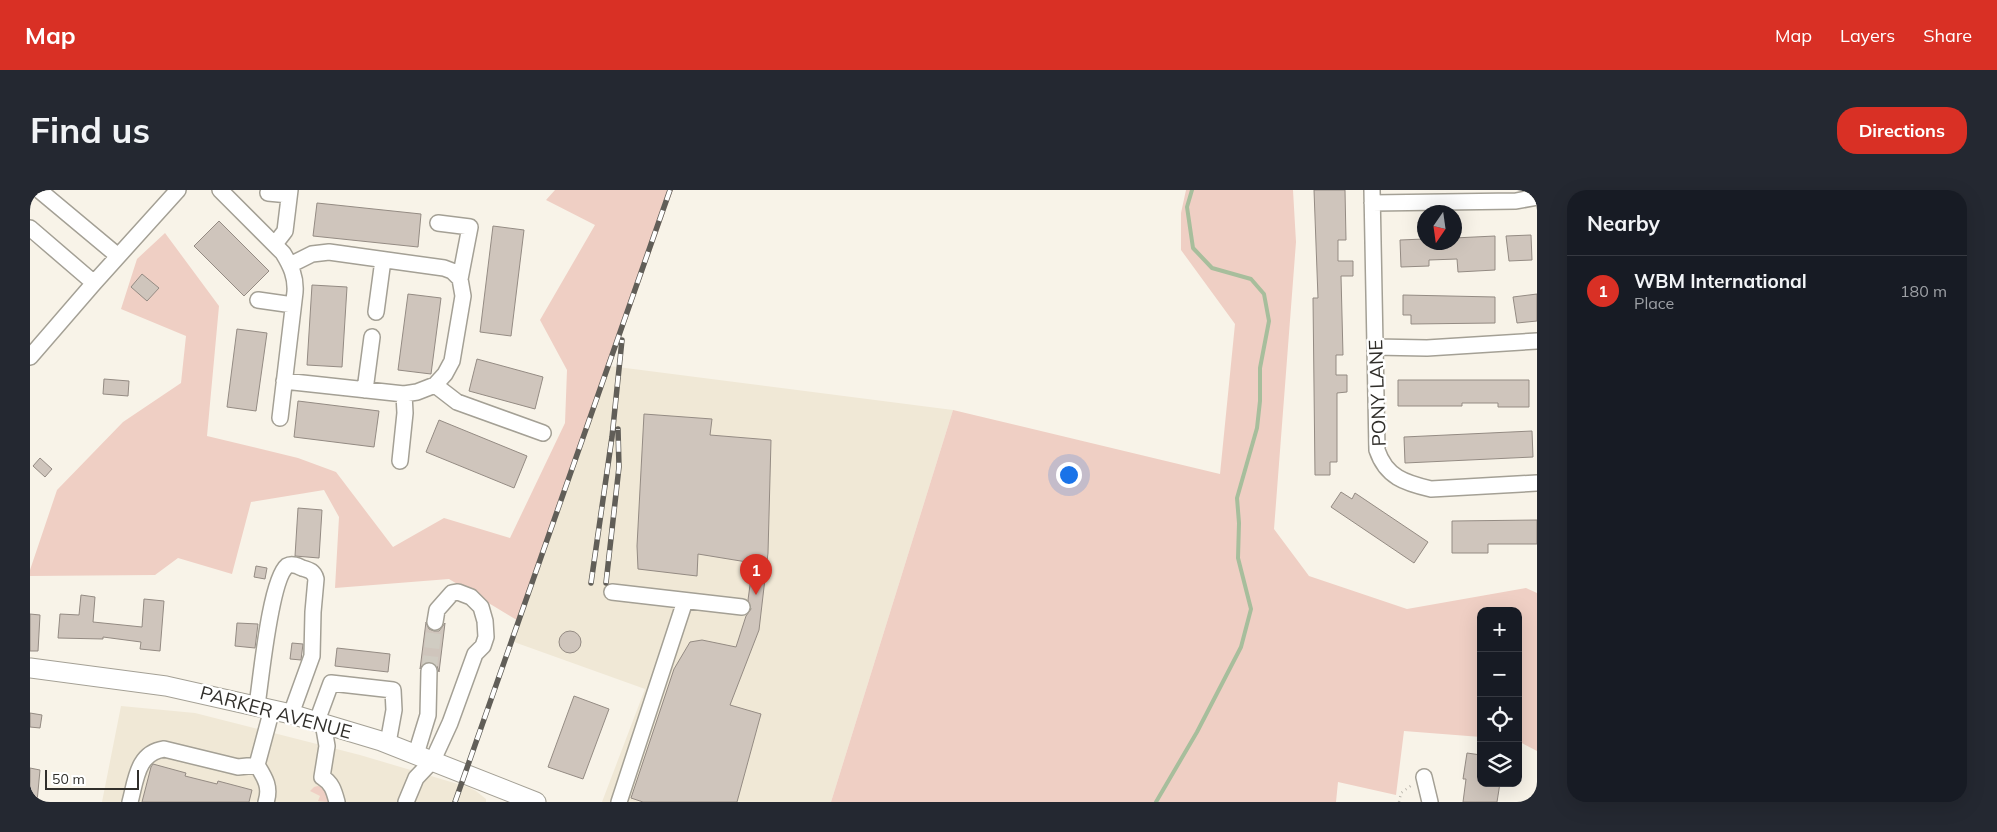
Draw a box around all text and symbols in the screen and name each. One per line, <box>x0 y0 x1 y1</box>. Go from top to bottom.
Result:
text: Map <box>25 20 76 50</box>
text: Map <box>1775 24 1812 47</box>
text: Layers <box>1840 24 1895 47</box>
text: Share <box>1923 24 1972 47</box>
button: Directions <box>1837 107 1967 154</box>
text: Find us <box>30 108 150 152</box>
north arrow <box>1417 205 1462 250</box>
text: Nearby <box>1587 210 1660 236</box>
text: WBM International <box>1634 269 1807 293</box>
text: 1 <box>1598 281 1608 301</box>
text: 180 m <box>1900 281 1947 301</box>
text: Place <box>1634 293 1674 313</box>
street label: PONY LANE <box>1363 339 1391 447</box>
your location <box>1056 462 1082 488</box>
pin: 1 <box>740 554 772 595</box>
map controls <box>1477 607 1522 787</box>
button: + <box>1477 607 1522 652</box>
button: − <box>1477 652 1522 697</box>
street label: PARKER AVENUE <box>198 680 354 744</box>
button: locate <box>1477 697 1522 742</box>
button: layers <box>1477 742 1522 787</box>
scale bar <box>45 767 139 790</box>
text: 50 m <box>52 770 85 788</box>

